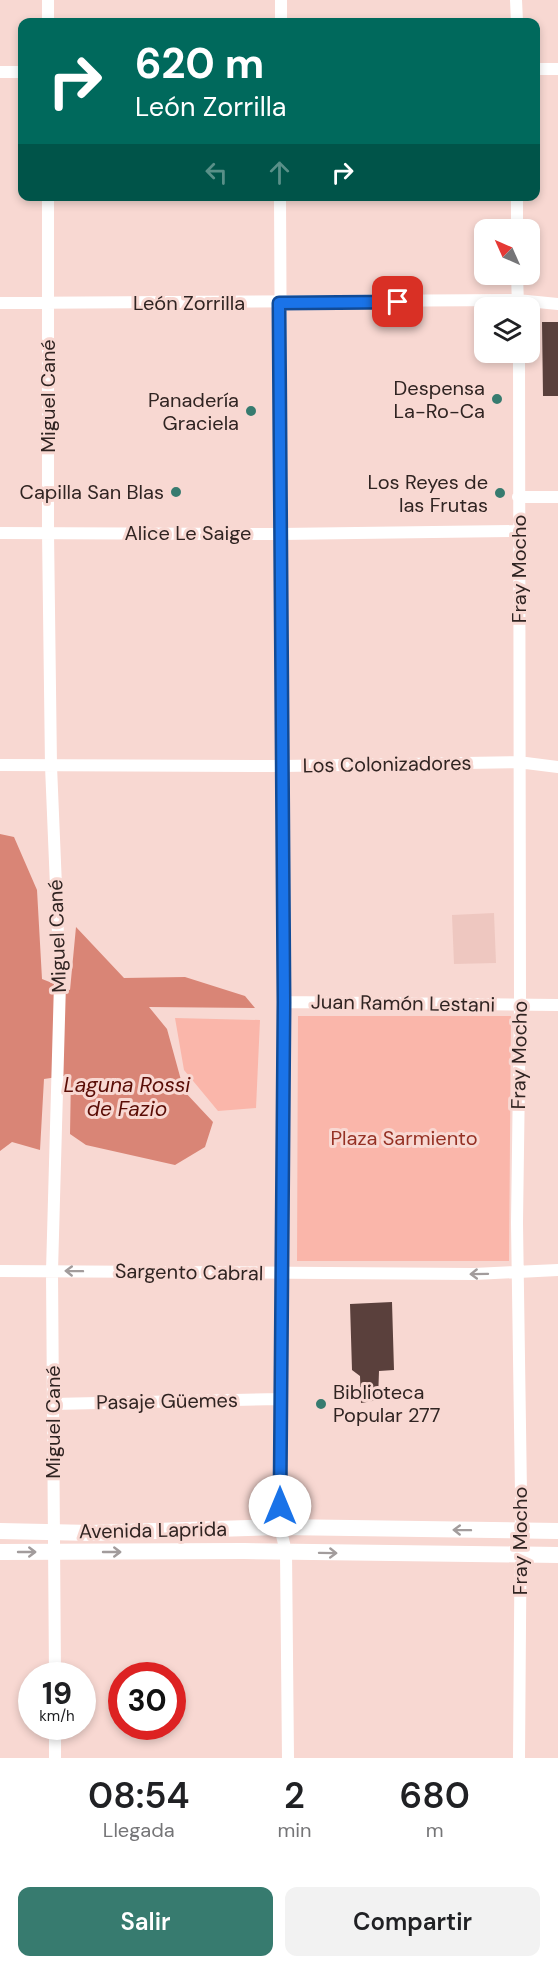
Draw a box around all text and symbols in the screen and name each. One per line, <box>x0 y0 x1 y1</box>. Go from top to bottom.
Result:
text: 620 m <box>135 36 264 91</box>
icon: right <box>36 42 114 120</box>
text: León Zorrilla <box>135 89 287 124</box>
icon: left <box>200 156 233 189</box>
icon: ahead <box>263 156 296 189</box>
icon: right <box>326 156 359 189</box>
north arrow <box>474 219 540 285</box>
map controls <box>474 219 540 363</box>
pin <box>372 276 423 327</box>
icon: arrive <box>381 285 414 318</box>
street label: León Zorrilla <box>133 290 245 316</box>
button: layers <box>474 297 540 363</box>
street label: Miguel Cané <box>35 339 61 453</box>
place label: Despensa La-Ro-Ca <box>394 375 485 424</box>
place label: Panadería Graciela <box>148 387 239 436</box>
marker: Despensa La-Ro-Ca <box>490 392 504 406</box>
marker: Panadería Graciela <box>244 404 258 418</box>
place label: Los Reyes de las Frutas <box>368 469 488 518</box>
place label: Capilla San Blas <box>20 479 164 505</box>
marker: Capilla San Blas <box>169 485 183 499</box>
marker: Los Reyes de las Frutas <box>493 486 507 500</box>
street label: Fray Mocho <box>506 515 532 623</box>
street label: Alice Le Saige <box>125 520 251 546</box>
street label: Los Colonizadores <box>302 750 472 778</box>
street label: Miguel Cané <box>42 879 72 993</box>
street label: Juan Ramón Lestani <box>311 988 495 1018</box>
street label: Fray Mocho <box>505 1000 533 1110</box>
water label: Laguna Rossi de Fazio <box>64 1071 191 1123</box>
park label: Plaza Sarmiento <box>330 1125 478 1151</box>
street label: Sargento Cabral <box>115 1258 263 1286</box>
one-way arrow <box>64 1265 84 1277</box>
one-way arrow <box>469 1268 489 1279</box>
street label: Miguel Cané <box>40 1365 66 1479</box>
place label: Biblioteca Popular 277 <box>333 1379 440 1428</box>
street label: Pasaje Güemes <box>96 1387 238 1415</box>
marker: Biblioteca Popular 277 <box>314 1397 328 1411</box>
position arrow <box>248 1474 312 1538</box>
street label: Fray Mocho <box>507 1487 533 1595</box>
street label: Avenida Laprida <box>79 1516 227 1544</box>
one-way arrow <box>452 1524 472 1536</box>
one-way arrow <box>16 1546 36 1558</box>
one-way arrow <box>102 1546 122 1558</box>
one-way arrow <box>318 1547 338 1558</box>
speed limit sign: 30 <box>108 1662 186 1740</box>
text: 19 <box>42 1674 72 1713</box>
text: km/h <box>39 1706 75 1726</box>
text: 08:54 <box>88 1772 189 1819</box>
text: 2 <box>284 1772 305 1819</box>
text: 680 <box>400 1772 470 1819</box>
text: Llegada <box>103 1817 175 1843</box>
text: min <box>277 1817 312 1843</box>
text: m <box>426 1817 444 1843</box>
button: Salir <box>18 1887 273 1956</box>
button: Compartir <box>285 1887 540 1956</box>

